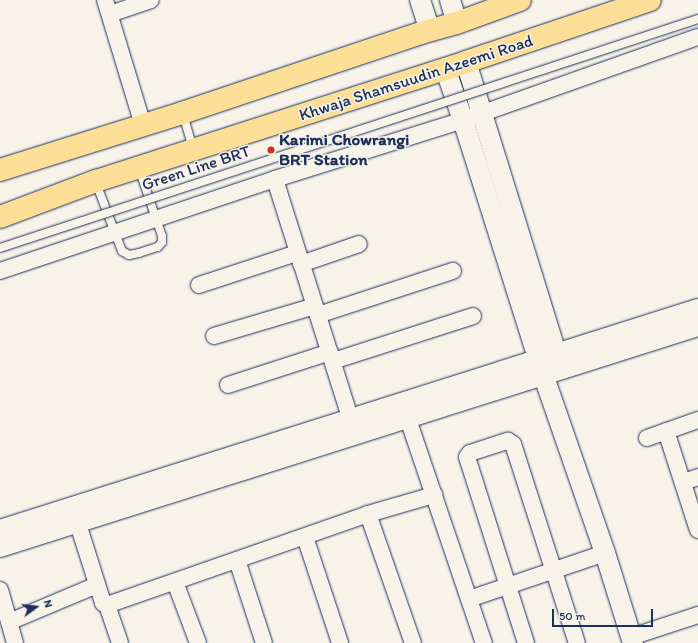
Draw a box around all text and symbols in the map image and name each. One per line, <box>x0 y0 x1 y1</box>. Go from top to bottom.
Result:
street label: Khwaja Shamsuudin Azeemi Road <box>297 31 535 125</box>
place label: Karimi Chowrangi BRT Station <box>279 130 410 170</box>
street label: Green Line BRT <box>139 141 253 195</box>
marker: Karimi Chowrangi BRT Station <box>266 145 276 155</box>
north arrow <box>16 587 56 627</box>
text: N <box>41 598 55 609</box>
scale bar <box>554 601 655 627</box>
text: 50 m <box>559 609 585 623</box>

